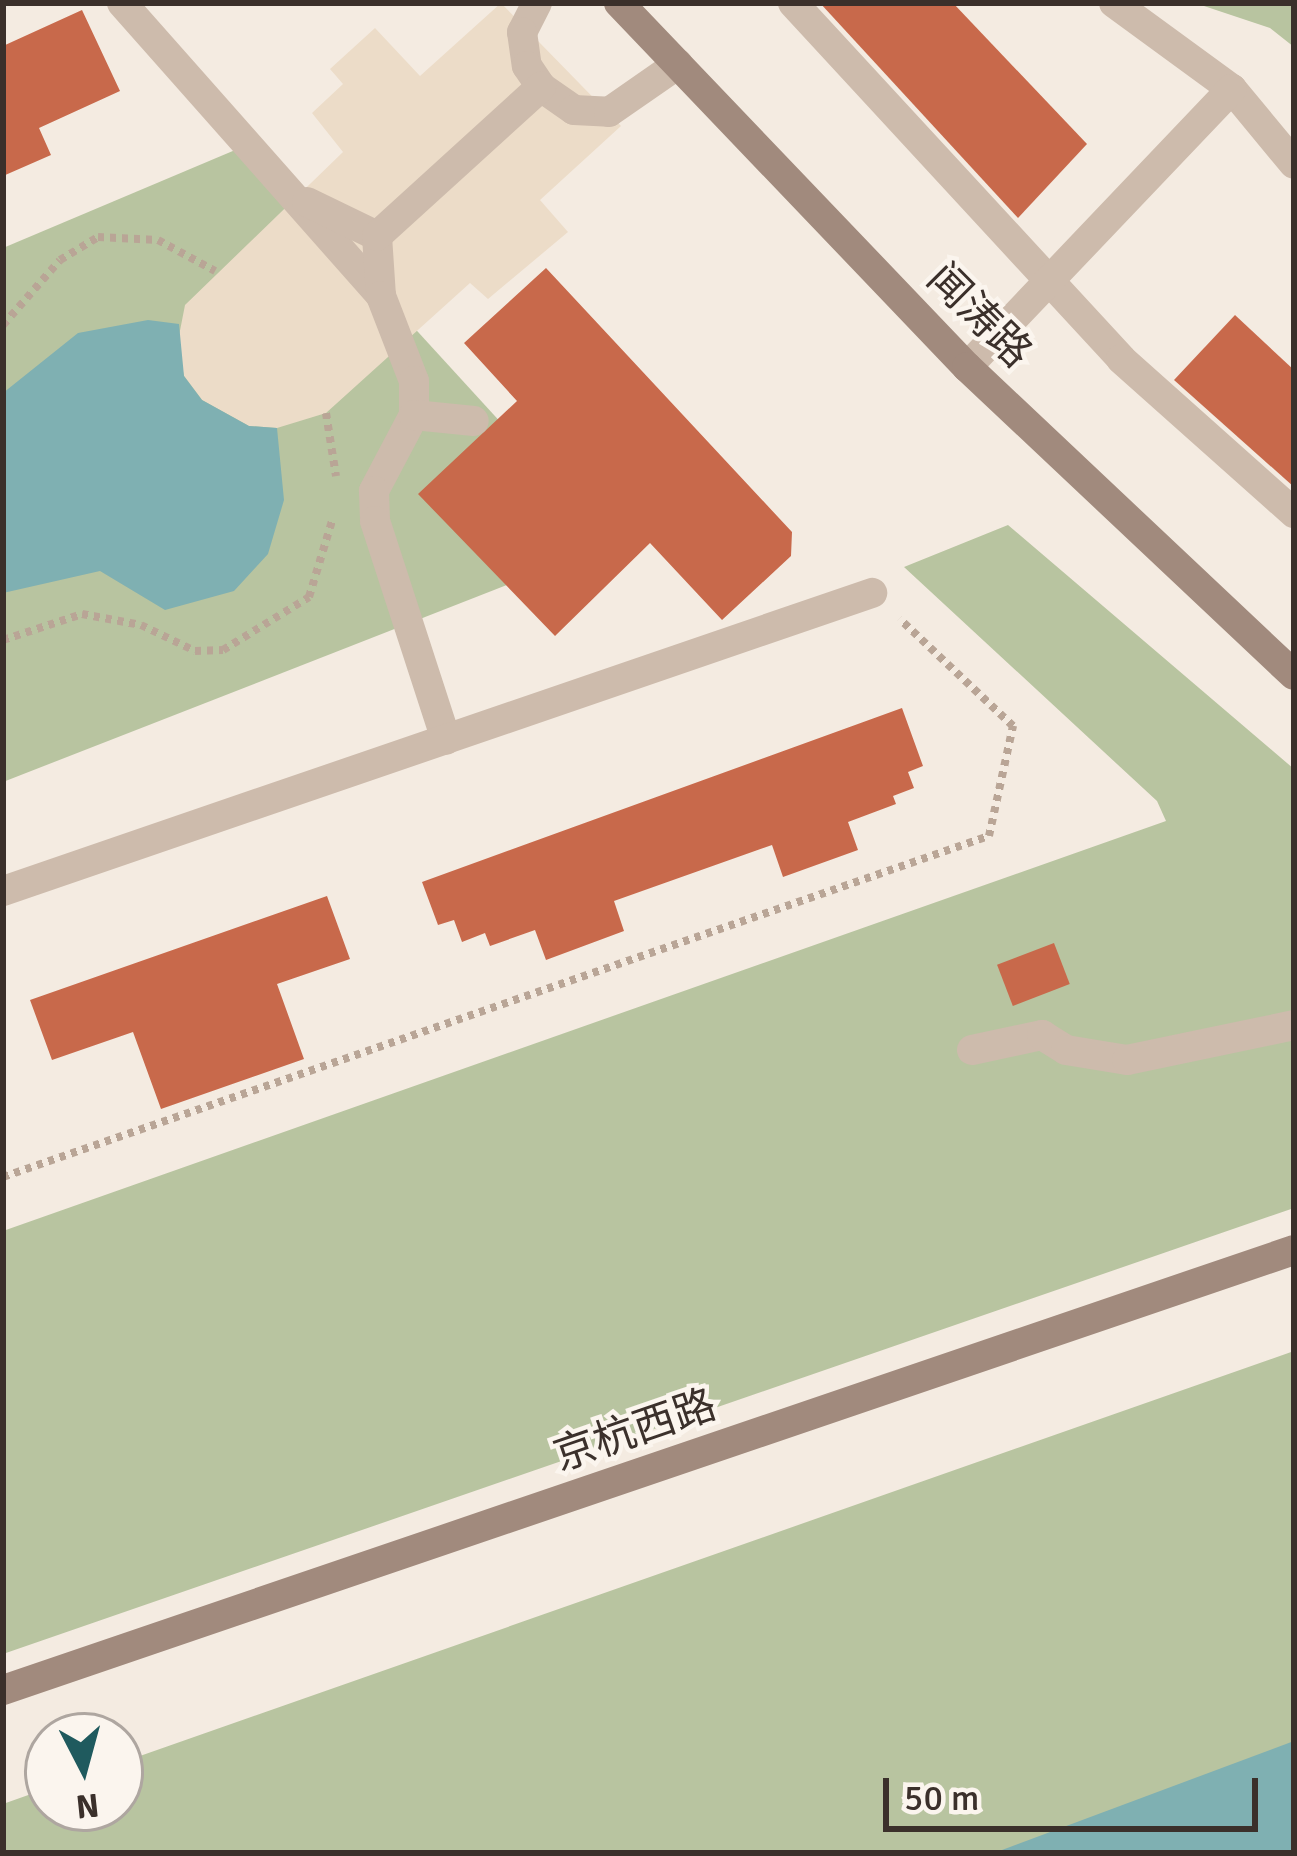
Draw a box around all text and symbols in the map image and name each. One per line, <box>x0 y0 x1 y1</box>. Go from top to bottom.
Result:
street label: 闻涛路 <box>917 254 1041 378</box>
street label: 京杭西路 <box>547 1380 723 1482</box>
north arrow <box>24 1712 144 1832</box>
scale bar <box>889 1754 1264 1828</box>
text: 50 m <box>904 1776 980 1821</box>
text: N <box>74 1784 101 1827</box>

